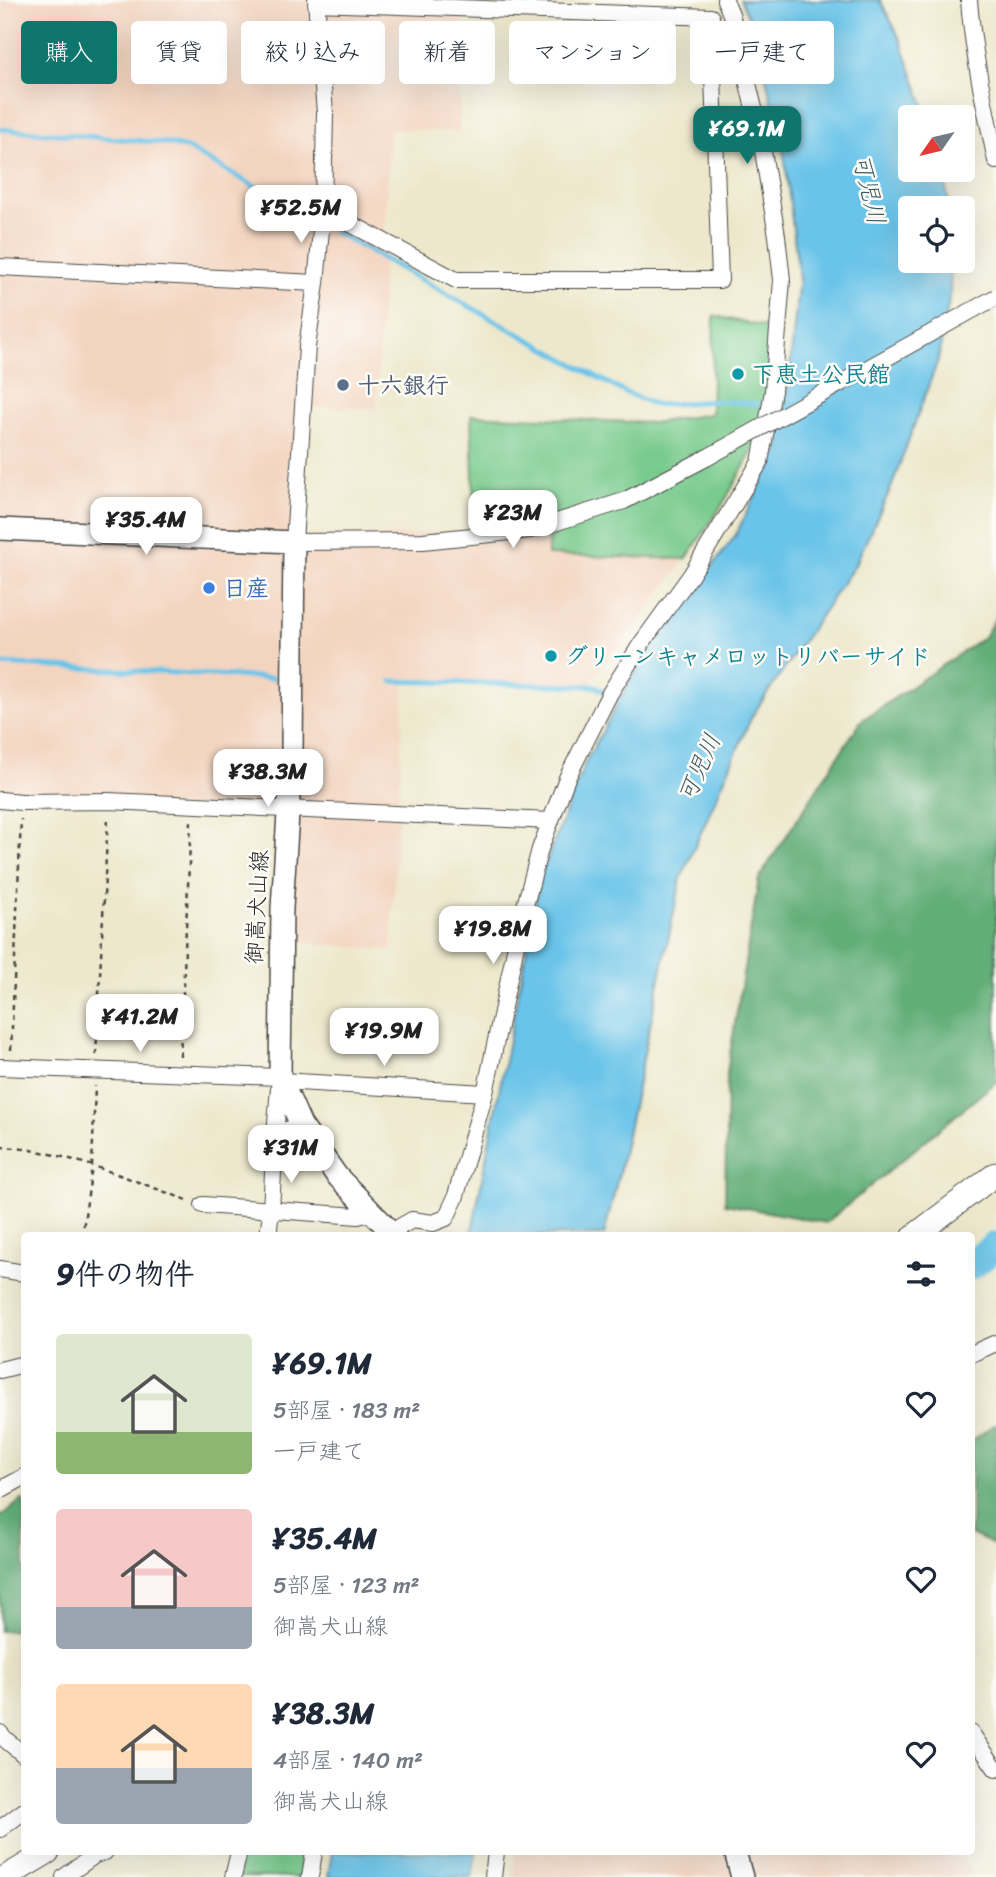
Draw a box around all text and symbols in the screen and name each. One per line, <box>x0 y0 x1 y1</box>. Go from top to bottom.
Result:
chip: 購入 <box>21 21 117 84</box>
chip: 賃貸 <box>131 21 227 84</box>
chip: 絞り込み <box>241 21 385 84</box>
chip: 新着 <box>399 21 495 84</box>
chip: マンション <box>509 21 676 84</box>
chip: 一戸建て <box>690 21 834 84</box>
north arrow <box>898 105 975 182</box>
map controls <box>898 105 975 273</box>
pin: ¥69.1M <box>690 106 804 166</box>
text: ¥69.1M <box>709 108 785 149</box>
water label: 可児川 <box>840 149 898 229</box>
pin: ¥52.5M <box>244 186 358 245</box>
text: ¥52.5M <box>261 187 341 228</box>
button: locate <box>898 196 975 273</box>
place label: 下恵土公民館 <box>752 354 890 395</box>
place label: 十六銀行 <box>357 365 449 406</box>
marker: 下恵土公民館 <box>730 366 746 382</box>
marker: 十六銀行 <box>335 377 351 393</box>
pin: ¥23M <box>472 490 554 550</box>
text: ¥23M <box>484 492 542 533</box>
pin: ¥35.4M <box>89 498 203 557</box>
text: ¥35.4M <box>106 499 186 540</box>
place label: 日産 <box>223 568 269 609</box>
marker: 日産 <box>201 580 217 596</box>
place label: グリーンキャメロットリバーサイド <box>565 636 931 677</box>
marker: グリーンキャメロットリバーサイド <box>543 648 559 664</box>
water label: 可児川 <box>665 727 733 809</box>
pin: ¥38.3M <box>211 750 325 809</box>
text: ¥38.3M <box>229 751 307 792</box>
street label: 御嵩犬山線 <box>234 849 280 965</box>
pin: ¥19.8M <box>436 906 550 966</box>
text: ¥19.8M <box>455 908 531 949</box>
pin: ¥41.2M <box>83 995 197 1054</box>
text: ¥41.2M <box>102 996 178 1037</box>
pin: ¥19.9M <box>327 1009 441 1068</box>
text: ¥19.9M <box>346 1010 422 1051</box>
pin: ¥31M <box>250 1126 332 1185</box>
text: ¥31M <box>264 1127 318 1168</box>
text: 9件の物件 <box>56 1247 194 1301</box>
icon: filters <box>902 1255 940 1293</box>
text: ¥69.1M <box>273 1336 372 1390</box>
icon: home <box>112 1362 196 1446</box>
icon: heart <box>902 1385 940 1423</box>
text: 5部屋 · 183 m² <box>273 1390 420 1431</box>
text: 一戸建て <box>273 1431 365 1472</box>
text: ¥35.4M <box>273 1511 377 1565</box>
icon: home <box>112 1537 196 1621</box>
icon: heart <box>902 1560 940 1598</box>
text: 5部屋 · 123 m² <box>273 1565 420 1606</box>
text: 御嵩犬山線 <box>273 1606 388 1647</box>
text: ¥38.3M <box>273 1686 374 1740</box>
icon: home <box>112 1712 196 1796</box>
icon: heart <box>902 1735 940 1773</box>
text: 4部屋 · 140 m² <box>273 1740 423 1781</box>
text: 御嵩犬山線 <box>273 1781 388 1822</box>

